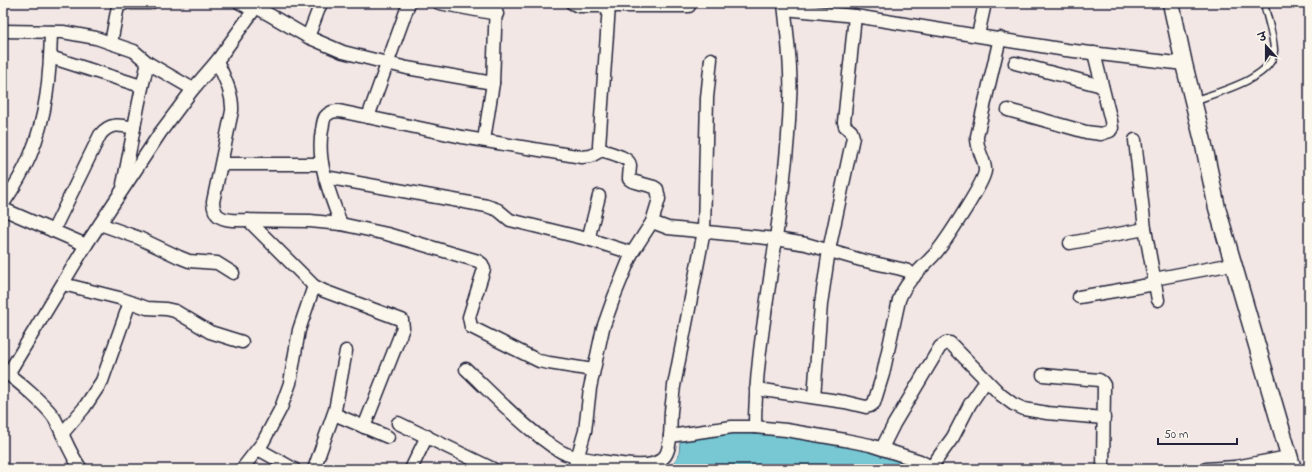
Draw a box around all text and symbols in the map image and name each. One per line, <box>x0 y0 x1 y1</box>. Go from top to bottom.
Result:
north arrow <box>1246 26 1286 66</box>
text: उ <box>1256 28 1271 47</box>
scale bar <box>1158 420 1237 446</box>
text: 50 m <box>1164 426 1188 444</box>

